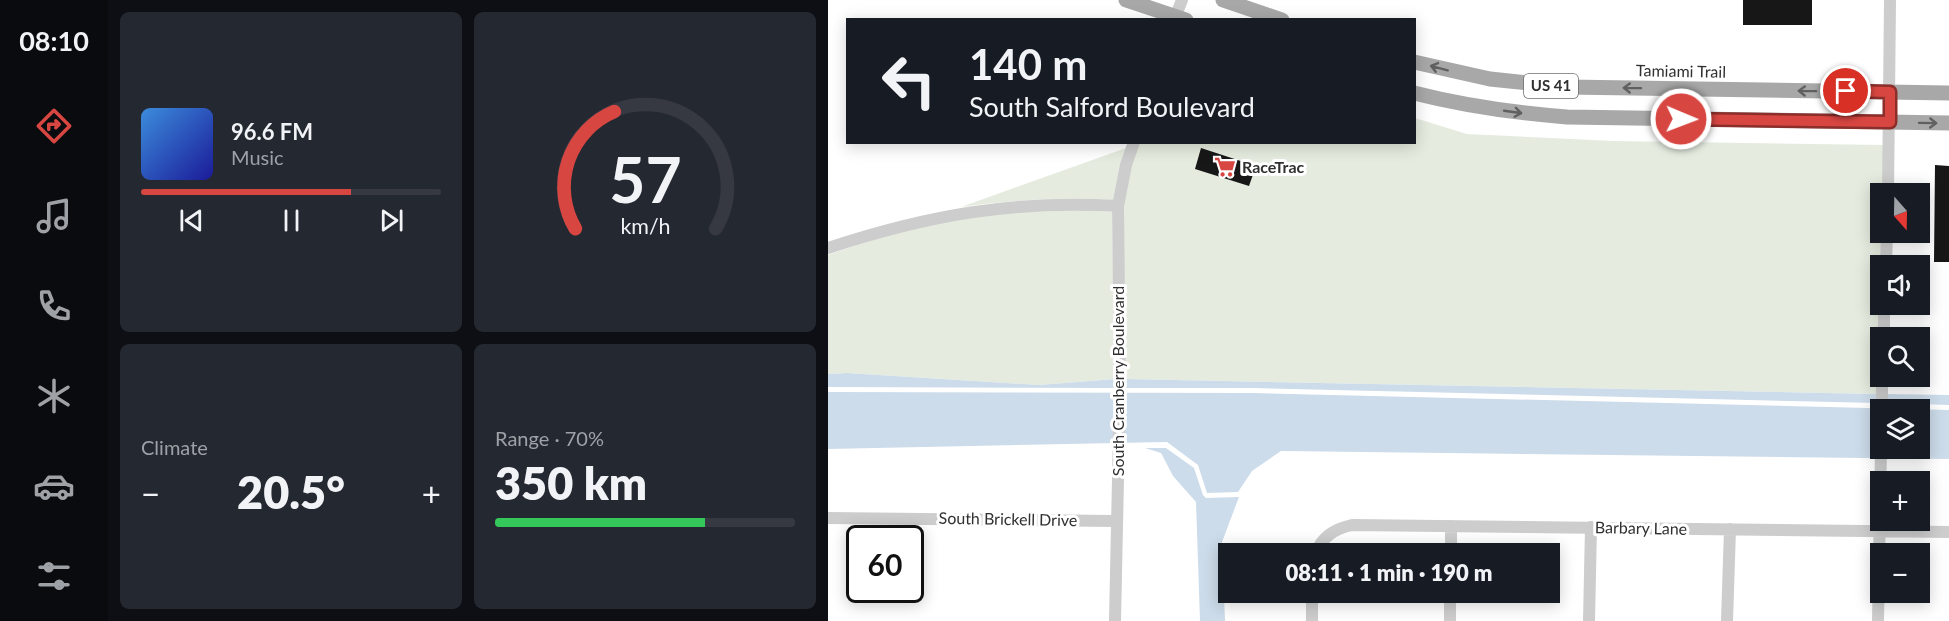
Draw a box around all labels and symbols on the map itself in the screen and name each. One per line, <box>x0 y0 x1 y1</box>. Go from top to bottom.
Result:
street label: Tamiami Trail <box>1636 60 1726 81</box>
one-way arrow <box>1429 62 1448 74</box>
pin <box>1820 65 1871 116</box>
road number: US 41 <box>1524 74 1578 98</box>
one-way arrow <box>1622 83 1642 94</box>
one-way arrow <box>1797 85 1817 97</box>
position arrow <box>1649 87 1713 151</box>
one-way arrow <box>1503 107 1522 118</box>
one-way arrow <box>1918 117 1938 129</box>
supermarket icon: RaceTrac <box>1213 155 1237 179</box>
place label: RaceTrac <box>1242 157 1305 176</box>
north arrow <box>1870 183 1930 243</box>
street label: South Cranberry Boulevard <box>1108 286 1127 476</box>
street label: South Brickell Drive <box>938 508 1078 529</box>
street label: Barbary Lane <box>1595 517 1687 538</box>
speed limit sign: 60 <box>846 525 924 603</box>

